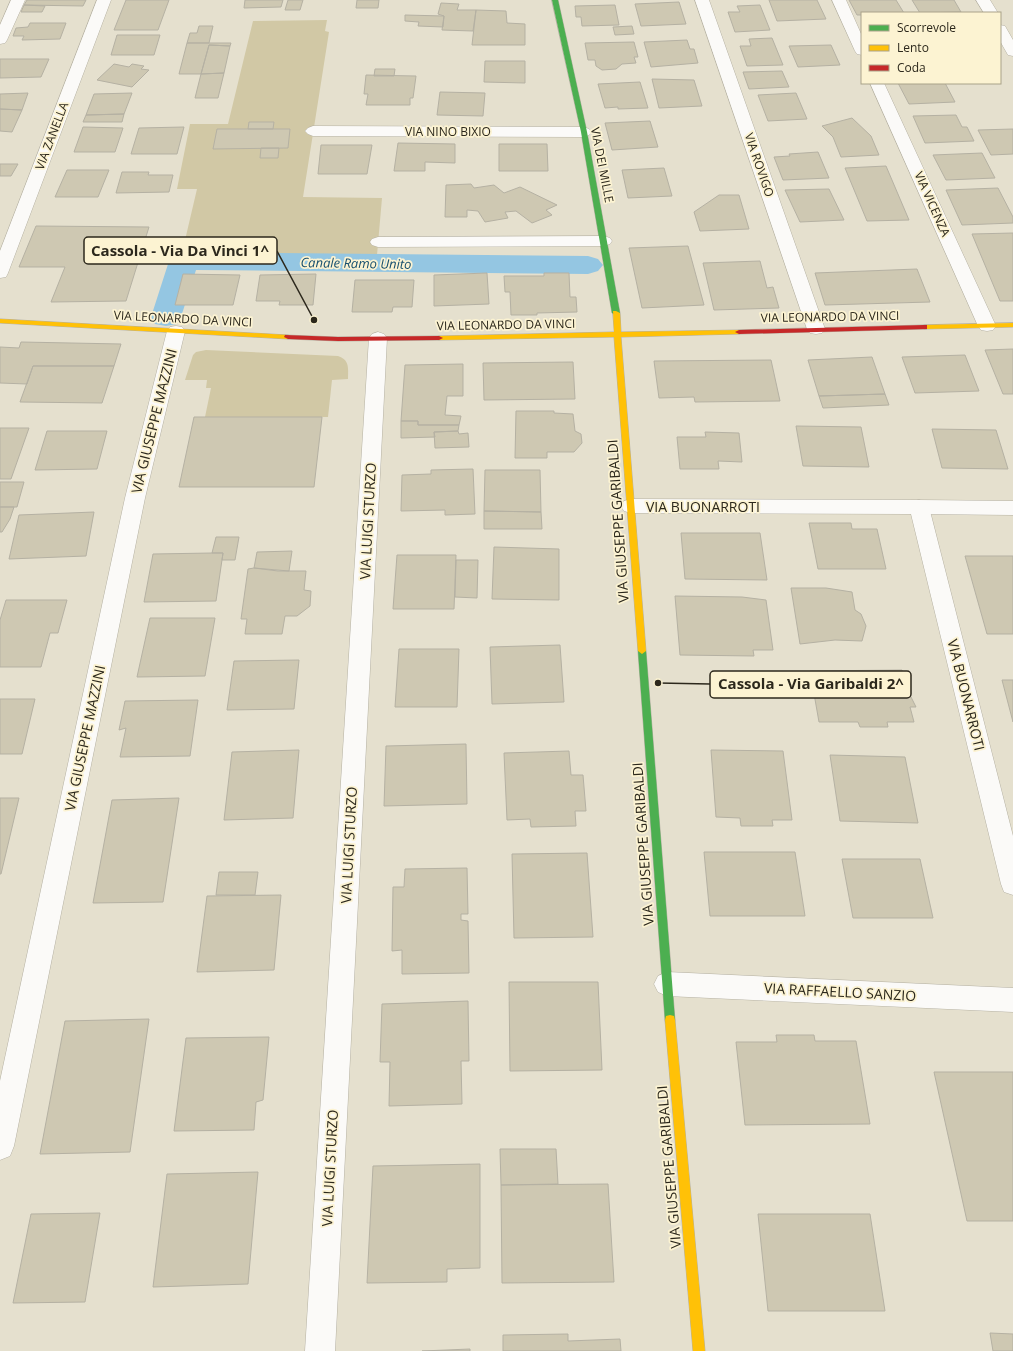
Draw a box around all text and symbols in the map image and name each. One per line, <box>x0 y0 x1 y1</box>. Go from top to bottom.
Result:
legend <box>861 12 1001 84</box>
text: Scorrevole <box>897 19 956 36</box>
text: Lento <box>897 39 929 56</box>
text: Coda <box>897 59 926 76</box>
street label: VIA ZANELLA <box>31 99 72 172</box>
street label: VIA NINO BIXIO <box>405 123 491 140</box>
street label: VIA DEI MILLE <box>587 126 618 204</box>
street label: VIA ROVIGO <box>741 131 778 199</box>
street label: VIA VICENZA <box>911 169 955 239</box>
callout: Cassola - Via Da Vinci 1^ <box>84 237 277 264</box>
text: Cassola - Via Da Vinci 1^ <box>91 240 269 260</box>
water label: Canale Ramo Unito <box>300 253 412 273</box>
street label: VIA LEONARDO DA VINCI <box>113 306 253 331</box>
street label: VIA LEONARDO DA VINCI <box>761 307 899 326</box>
street label: VIA LEONARDO DA VINCI <box>437 315 575 334</box>
street label: VIA GIUSEPPE MAZZINI <box>126 346 181 495</box>
street label: VIA GIUSEPPE GARIBALDI <box>602 439 633 603</box>
street label: VIA LUIGI STURZO <box>355 462 380 580</box>
street label: VIA BUONARROTI <box>646 497 760 516</box>
street label: VIA BUONARROTI <box>943 637 990 753</box>
street label: VIA GIUSEPPE MAZZINI <box>60 663 109 813</box>
callout: Cassola - Via Garibaldi 2^ <box>710 671 911 698</box>
text: Cassola - Via Garibaldi 2^ <box>718 673 904 693</box>
street label: VIA GIUSEPPE GARIBALDI <box>627 762 658 926</box>
street label: VIA LUIGI STURZO <box>336 786 361 904</box>
street label: VIA RAFFAELLO SANZIO <box>763 978 917 1005</box>
street label: VIA GIUSEPPE GARIBALDI <box>652 1085 685 1249</box>
street label: VIA LUIGI STURZO <box>317 1109 342 1227</box>

